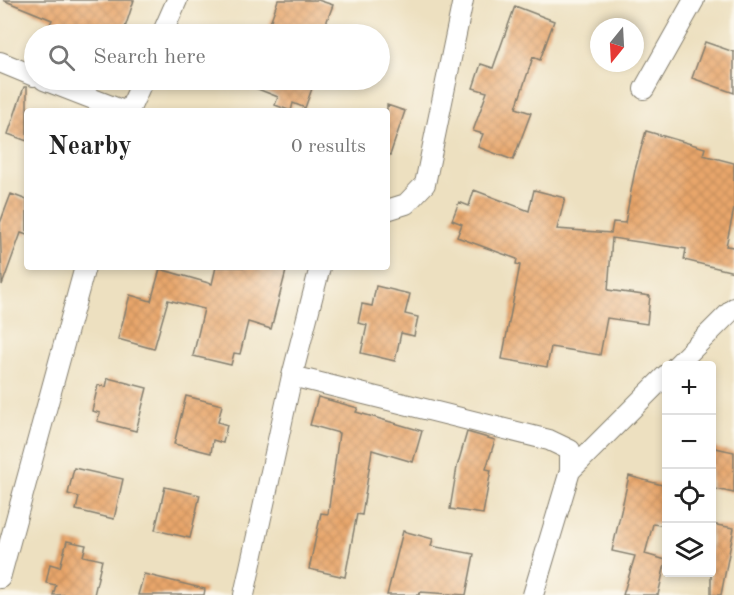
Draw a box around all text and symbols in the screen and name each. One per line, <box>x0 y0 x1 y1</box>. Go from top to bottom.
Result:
north arrow <box>590 18 644 72</box>
search box <box>24 24 390 90</box>
icon: search <box>45 41 78 74</box>
text: Search here <box>93 46 206 68</box>
text: Nearby <box>48 134 132 160</box>
text: 0 results <box>291 137 366 157</box>
map controls <box>662 361 716 577</box>
button: + <box>662 361 716 415</box>
button: − <box>662 415 716 469</box>
button: locate <box>662 469 716 523</box>
button: layers <box>662 523 716 577</box>

